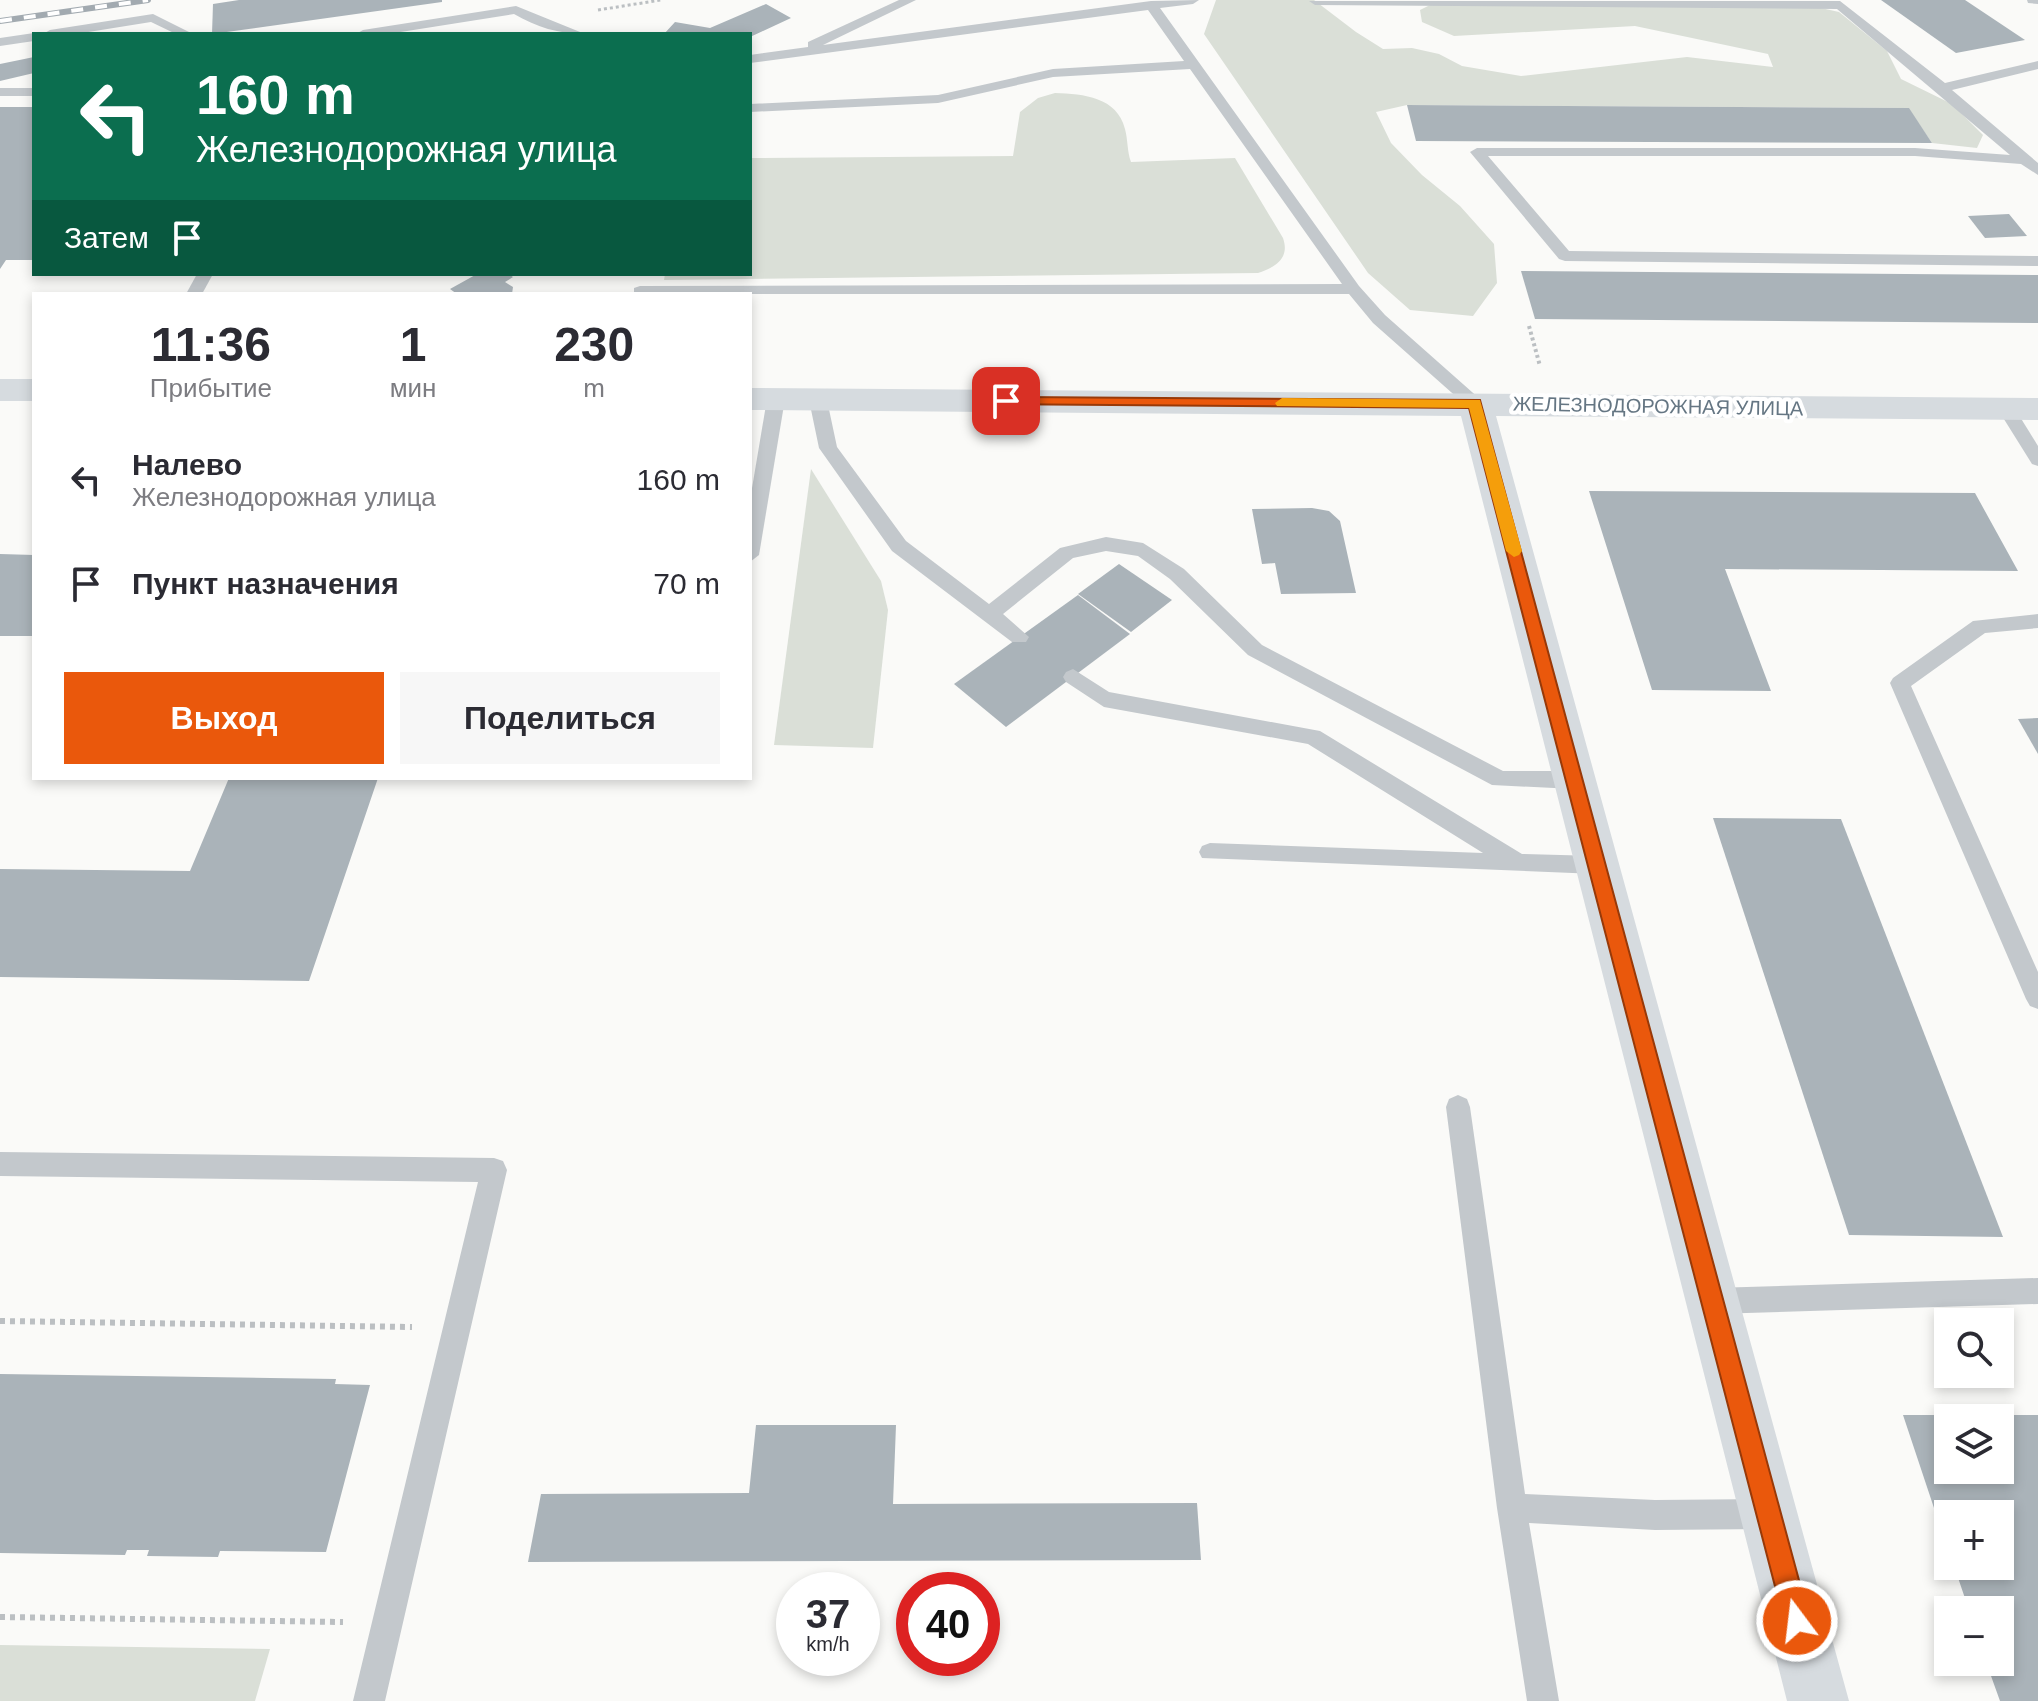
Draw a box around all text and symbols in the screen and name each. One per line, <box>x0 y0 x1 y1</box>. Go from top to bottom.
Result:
text: 160 m <box>196 63 355 126</box>
icon: left <box>64 64 168 168</box>
text: Железнодорожная улица <box>196 129 617 170</box>
icon: arrive <box>165 216 209 260</box>
text: Затем <box>64 221 149 254</box>
text: 11:36 <box>151 318 271 371</box>
text: 1 <box>400 318 426 371</box>
text: 230 <box>554 318 634 371</box>
pin <box>972 367 1040 435</box>
text: Прибытие <box>150 373 272 403</box>
text: мин <box>390 373 436 403</box>
text: m <box>583 373 605 403</box>
icon: arrive <box>984 379 1028 423</box>
street label: ЖЕЛЕЗНОДОРОЖНАЯ УЛИЦА <box>1513 392 1804 420</box>
text: Налево <box>132 448 242 481</box>
icon: left <box>64 458 108 502</box>
text: 160 m <box>637 463 720 496</box>
text: Железнодорожная улица <box>132 482 436 512</box>
icon: arrive <box>64 562 108 606</box>
text: Пункт назначения <box>132 567 399 600</box>
text: 70 m <box>653 567 720 600</box>
button: Выход <box>64 672 384 764</box>
button: Поделиться <box>400 672 720 764</box>
map controls <box>1934 1308 2014 1676</box>
button: search <box>1934 1308 2014 1388</box>
button: layers <box>1934 1404 2014 1484</box>
button: + <box>1934 1500 2014 1580</box>
speed limit sign: 40 <box>896 1572 1000 1676</box>
position arrow <box>1755 1579 1839 1663</box>
text: 37 <box>806 1592 850 1636</box>
button: − <box>1934 1596 2014 1676</box>
text: km/h <box>806 1633 850 1655</box>

